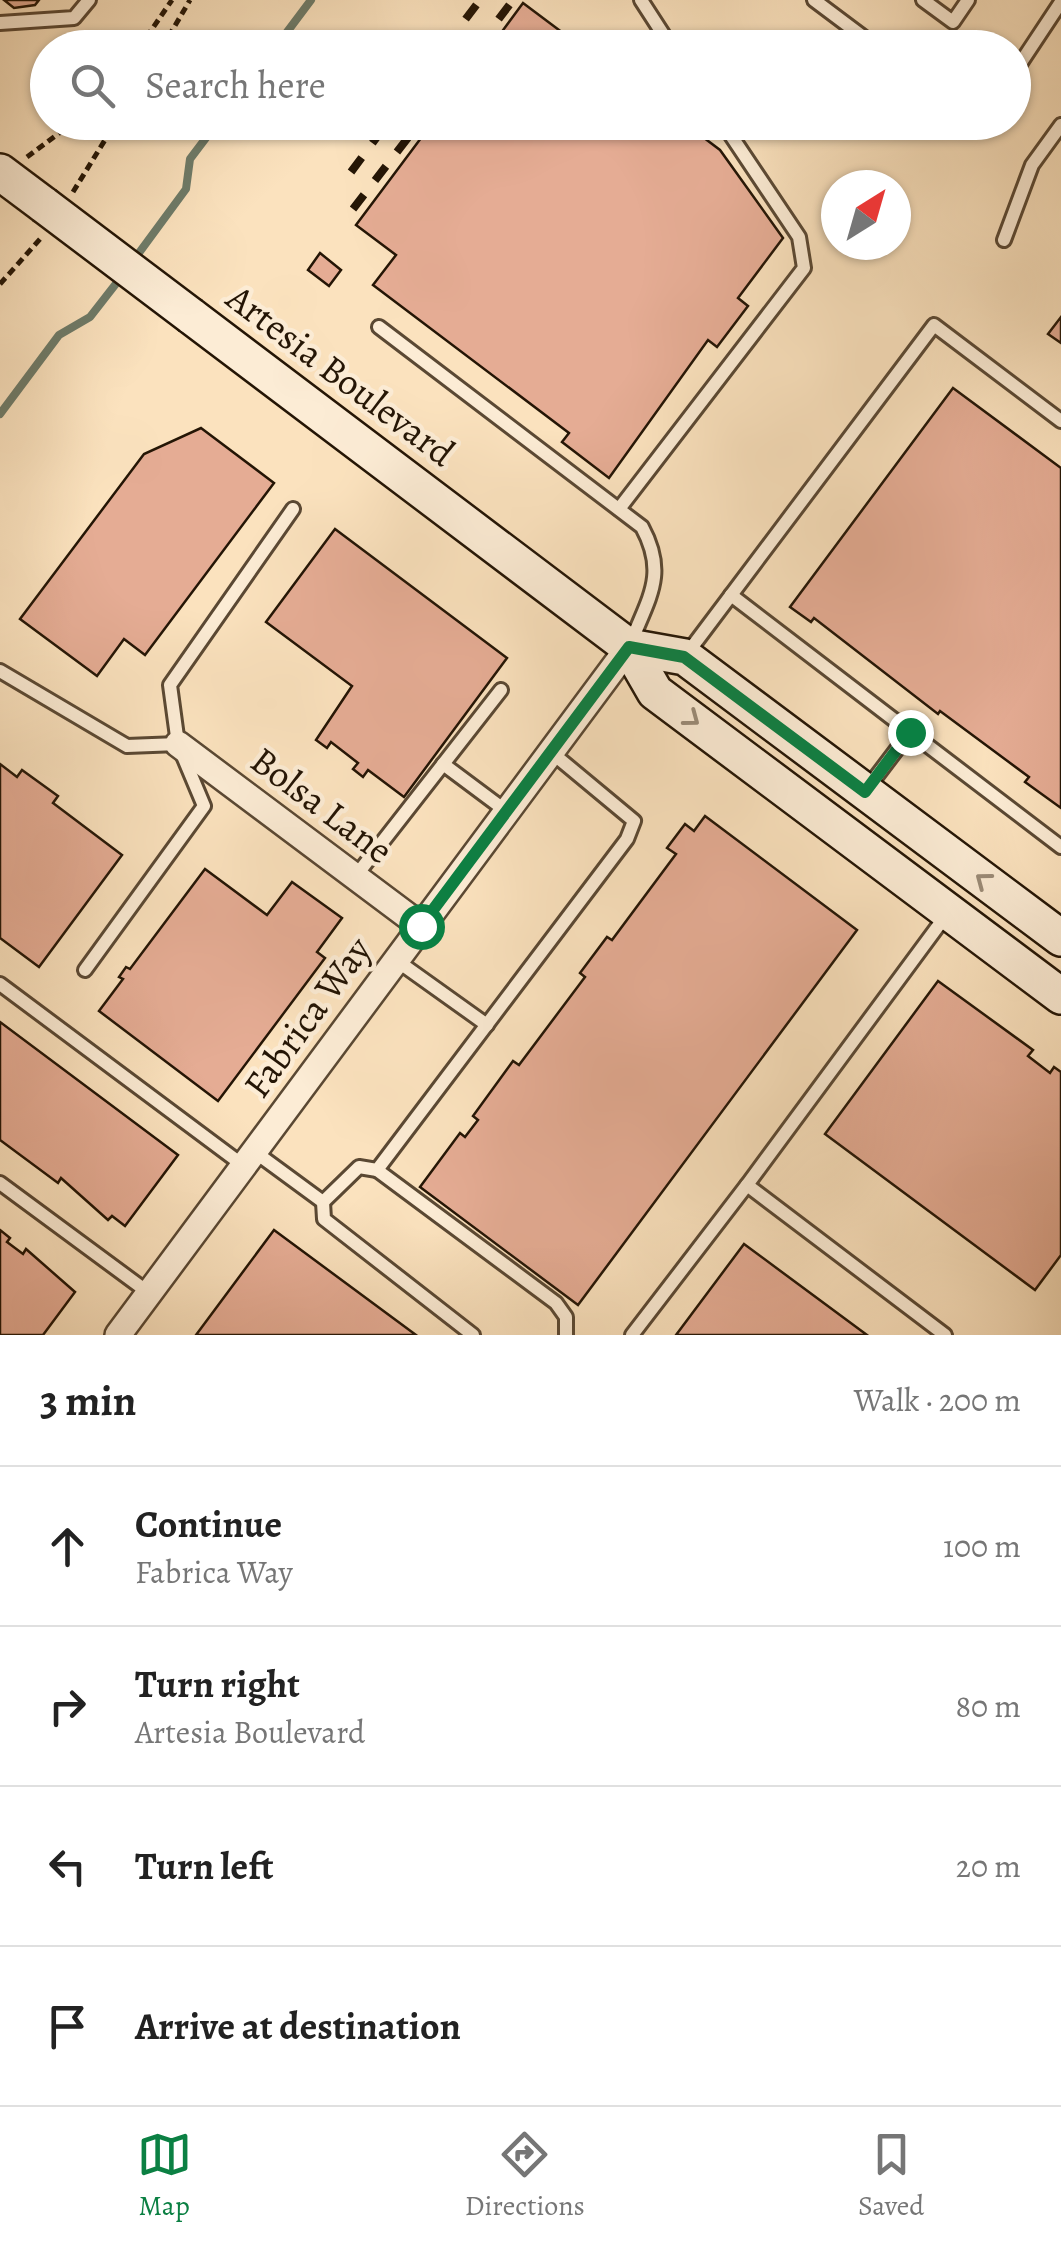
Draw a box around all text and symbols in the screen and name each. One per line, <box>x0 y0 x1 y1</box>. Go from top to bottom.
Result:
search box <box>30 30 1031 140</box>
icon: search <box>65 58 120 113</box>
text: Search here <box>145 59 326 111</box>
north arrow <box>821 170 911 260</box>
street label: Artesia Boulevard <box>215 271 466 478</box>
one-way arrow <box>681 708 699 725</box>
route end <box>888 710 934 756</box>
street label: Bolsa Lane <box>240 734 404 876</box>
one-way arrow <box>976 874 994 891</box>
route start <box>399 904 445 950</box>
street label: Fabrica Way <box>231 925 384 1108</box>
text: 3 min <box>40 1372 136 1429</box>
text: Walk · 200 m <box>854 1378 1021 1422</box>
text: Continue <box>135 1498 282 1550</box>
icon: ahead <box>40 1519 95 1574</box>
text: 100 m <box>943 1524 1021 1568</box>
text: Fabrica Way <box>135 1550 293 1594</box>
text: Turn right <box>135 1658 300 1710</box>
icon: right <box>40 1679 95 1734</box>
text: 80 m <box>955 1684 1021 1728</box>
text: Artesia Boulevard <box>135 1710 365 1754</box>
icon: left <box>40 1839 95 1894</box>
text: Turn left <box>135 1840 274 1892</box>
text: 20 m <box>956 1844 1021 1888</box>
icon: arrive <box>40 1999 95 2054</box>
text: Arrive at destination <box>135 2000 461 2052</box>
tab: Map <box>137 2127 192 2225</box>
tab: Directions <box>465 2127 585 2225</box>
tab: Saved <box>858 2127 924 2225</box>

